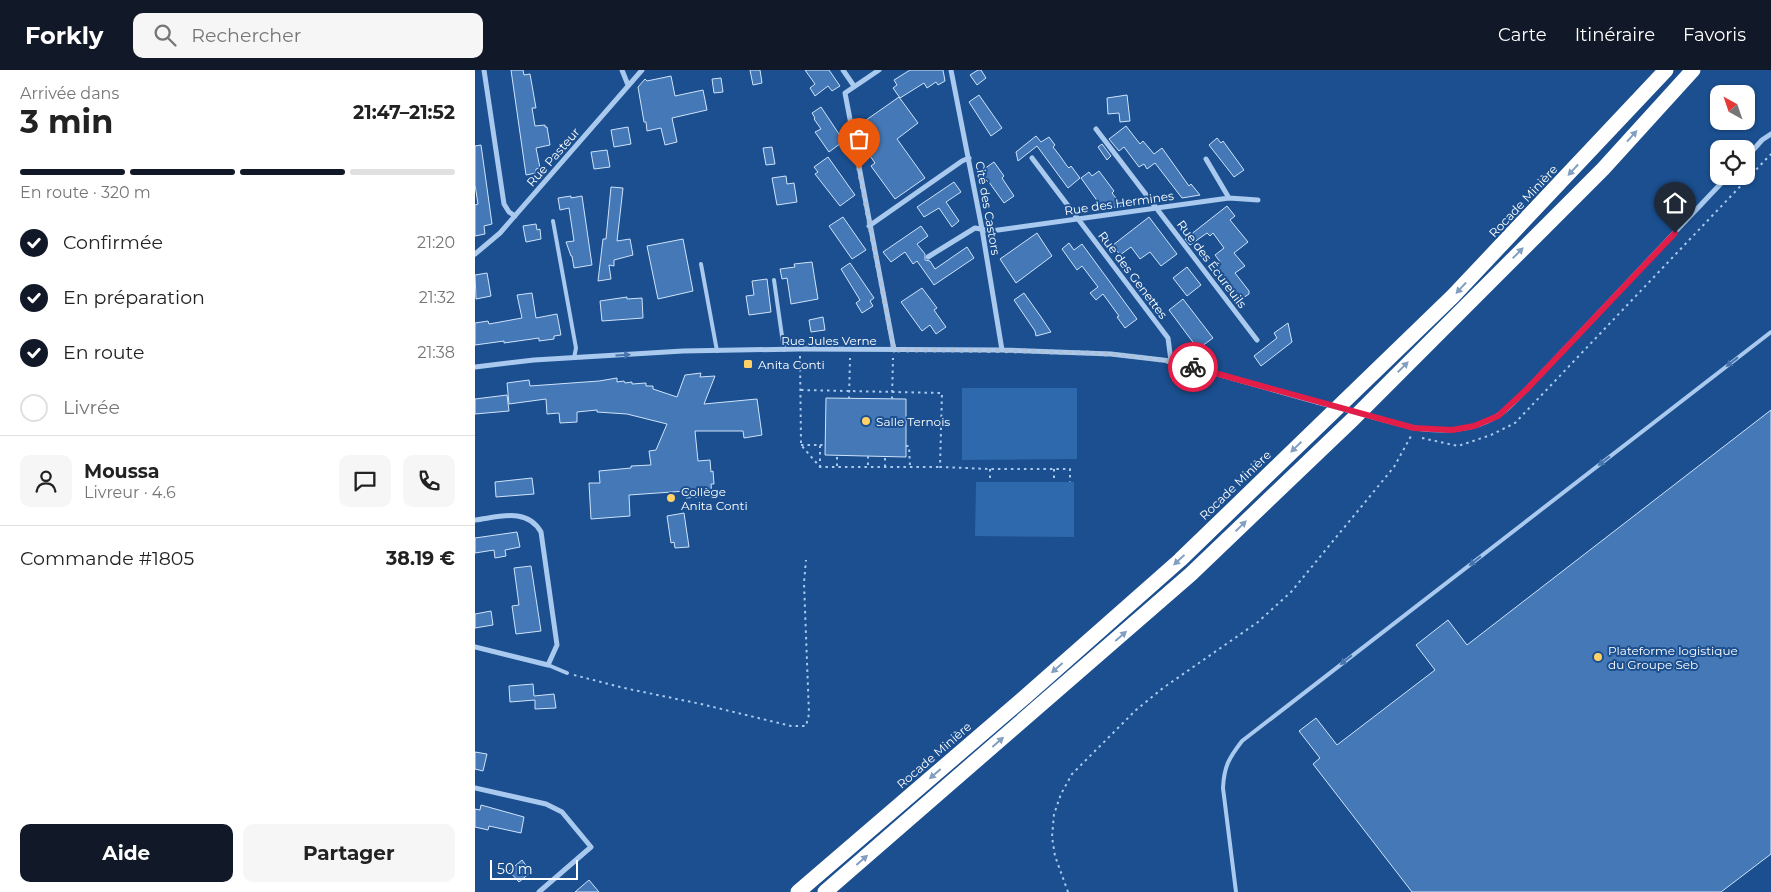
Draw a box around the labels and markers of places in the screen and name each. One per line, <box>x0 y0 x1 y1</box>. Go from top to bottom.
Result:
pin <box>838 118 880 169</box>
pin <box>1654 182 1696 233</box>
place label: Anita Conti <box>758 357 825 372</box>
marker: Anita Conti <box>742 358 754 370</box>
place label: Salle Ternois <box>876 414 950 429</box>
marker: Salle Ternois <box>860 415 872 427</box>
place label: Collège Anita Conti <box>681 484 748 513</box>
marker: Collège Anita Conti <box>665 492 677 504</box>
place label: Plateforme logistique du Groupe Seb <box>1608 643 1738 672</box>
marker: Plateforme logistique du Groupe Seb <box>1592 651 1604 663</box>

